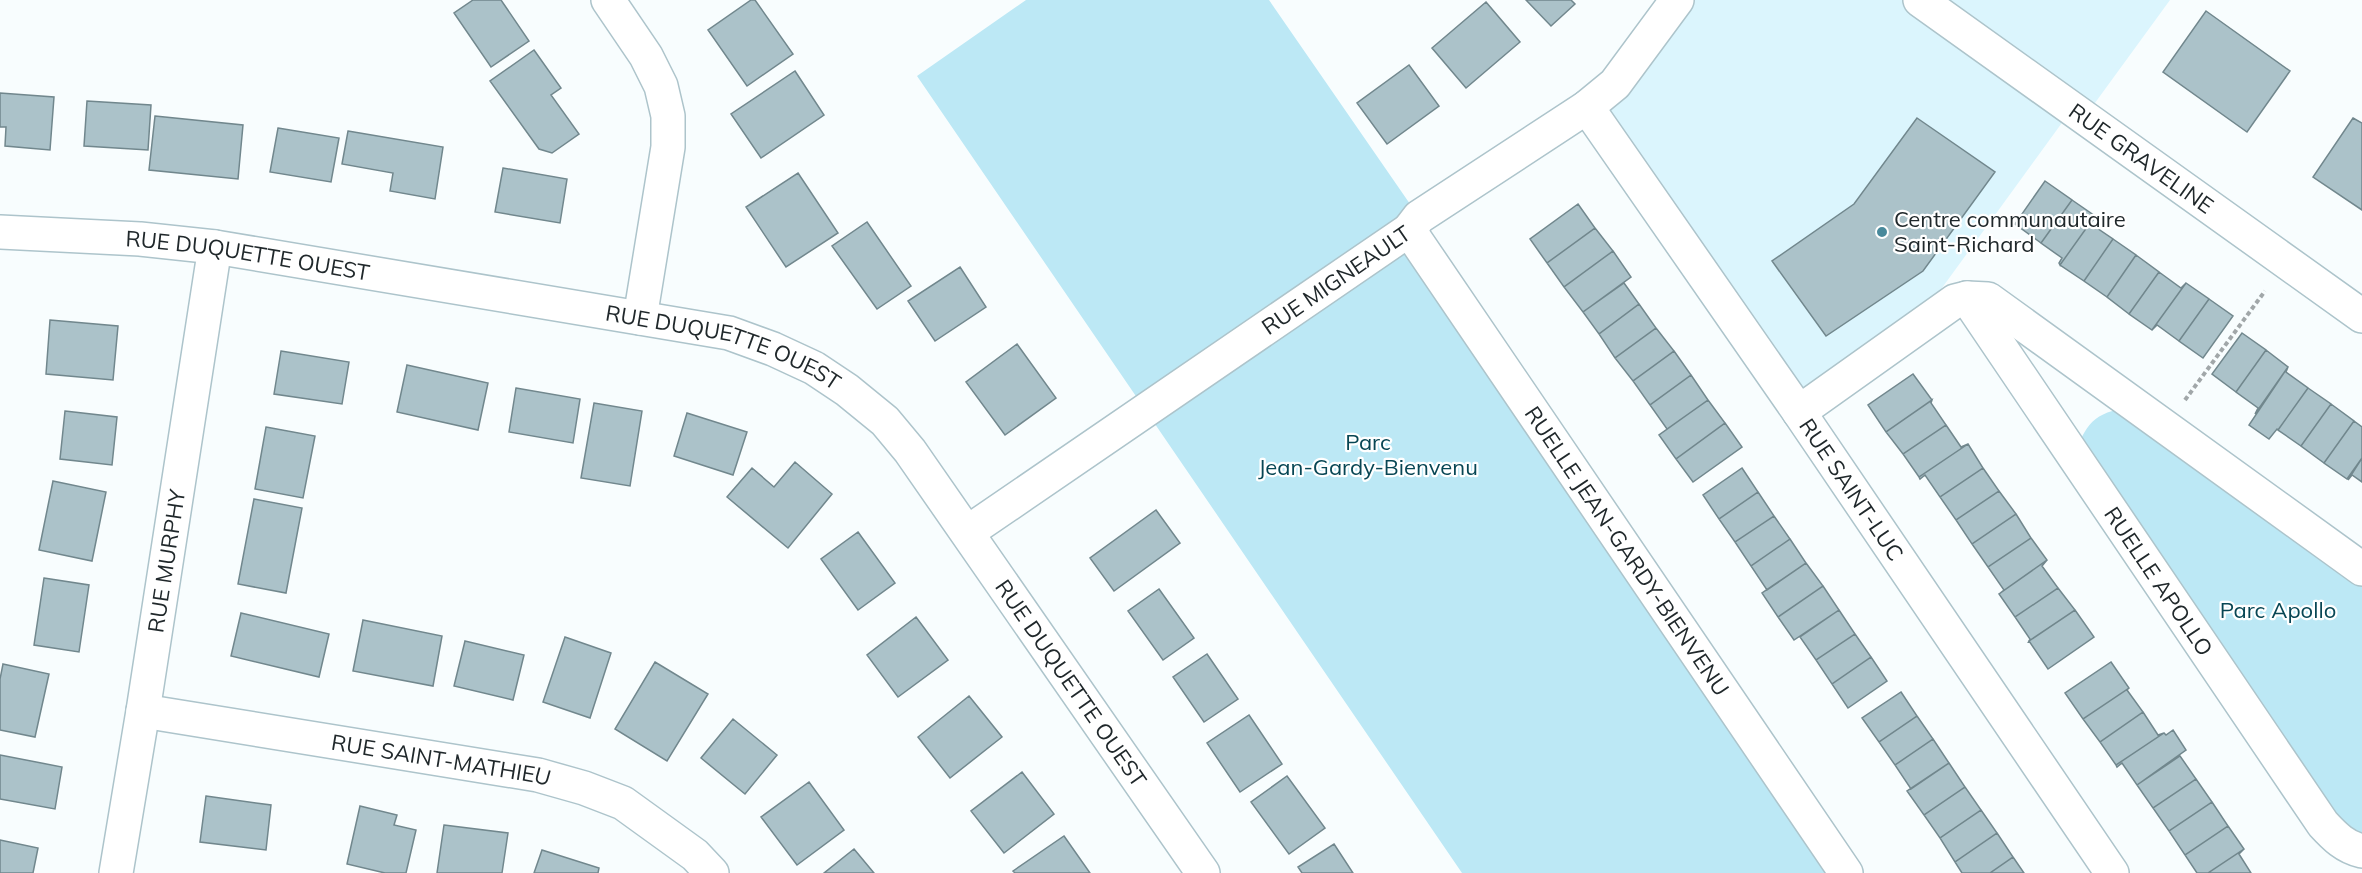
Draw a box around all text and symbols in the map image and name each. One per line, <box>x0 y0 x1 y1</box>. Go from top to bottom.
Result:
street label: RUE GRAVELINE <box>2063 97 2219 219</box>
place label: Centre communautaire Saint-Richard <box>1894 205 2126 258</box>
street label: RUE MIGNEAULT <box>1256 219 1416 341</box>
street label: RUE DUQUETTE OUEST <box>125 224 372 287</box>
marker: Centre communautaire Saint-Richard <box>1875 225 1889 239</box>
street label: RUE DUQUETTE OUEST <box>604 299 846 396</box>
street label: RUELLE JEAN-GARDY-BIENVENU <box>1519 401 1735 701</box>
street label: RUE SAINT-LUC <box>1793 413 1910 566</box>
park label: Parc Jean-Gardy-Bienvenu <box>1258 428 1478 481</box>
street label: RUE MURPHY <box>141 487 191 635</box>
street label: RUELLE APOLLO <box>2098 501 2219 661</box>
street label: RUE DUQUETTE OUEST <box>989 574 1153 792</box>
park label: Parc Apollo <box>2220 596 2336 624</box>
street label: RUE SAINT-MATHIEU <box>329 728 554 792</box>

